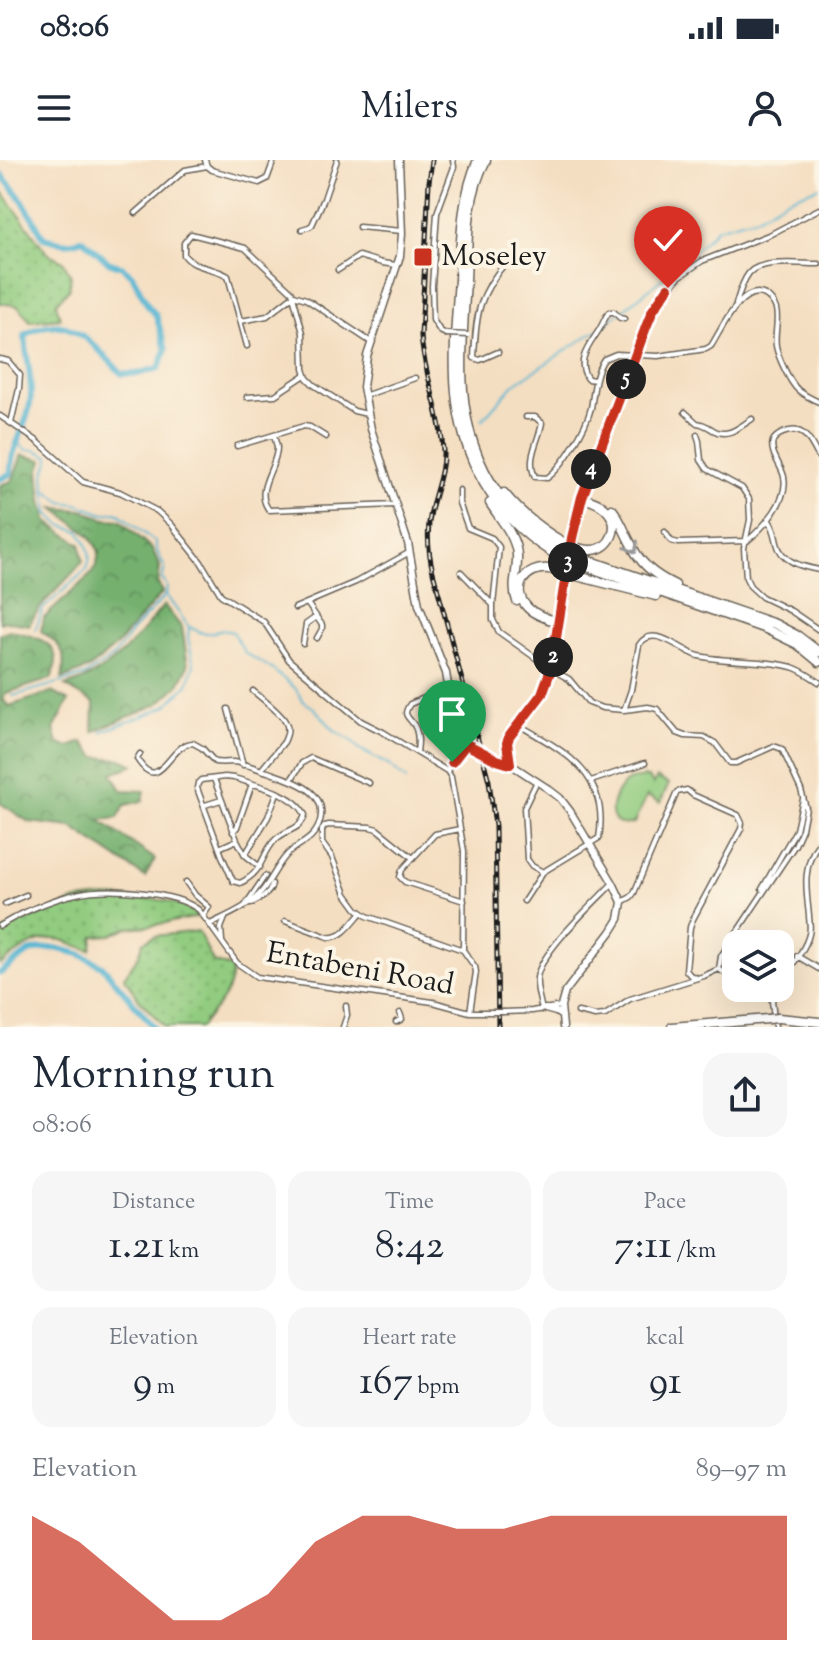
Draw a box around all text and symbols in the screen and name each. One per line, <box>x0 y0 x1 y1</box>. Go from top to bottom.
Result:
text: 08:06 <box>40 7 109 50</box>
text: Milers <box>361 82 458 134</box>
icon: menu <box>32 86 76 130</box>
icon: person <box>743 86 787 130</box>
pin <box>634 206 702 288</box>
icon: check <box>646 218 690 262</box>
place label: Moseley <box>441 236 547 279</box>
marker: Moseley <box>412 246 434 268</box>
pin: 5 <box>606 359 646 399</box>
text: 5 <box>622 363 630 395</box>
pin: 4 <box>571 449 611 489</box>
text: 4 <box>585 453 597 485</box>
one-way arrow <box>624 540 639 554</box>
pin: 3 <box>548 542 588 582</box>
text: 3 <box>564 546 572 578</box>
pin: 2 <box>533 637 573 677</box>
text: 2 <box>548 641 558 673</box>
pin <box>418 680 486 762</box>
icon: arrive <box>430 692 474 736</box>
map controls <box>722 930 794 1002</box>
button: layers <box>722 930 794 1002</box>
street label: Entabeni Road <box>263 932 457 1008</box>
text: Morning run <box>32 1045 275 1108</box>
button: share <box>703 1053 787 1137</box>
text: 08:06 <box>32 1107 92 1144</box>
text: Distance <box>112 1187 195 1219</box>
text: Time <box>385 1187 434 1219</box>
text: Pace <box>644 1187 686 1219</box>
text: 1.21 <box>108 1219 164 1276</box>
text: 8:42 <box>375 1219 444 1276</box>
text: 7:11 <box>614 1219 672 1276</box>
text: km <box>164 1236 199 1268</box>
text: /km <box>672 1236 716 1268</box>
text: Elevation <box>109 1323 198 1355</box>
text: Heart rate <box>363 1323 456 1355</box>
text: kcal <box>646 1323 684 1355</box>
text: 9 <box>133 1355 152 1412</box>
text: 167 <box>359 1355 413 1412</box>
text: 91 <box>649 1355 682 1412</box>
text: m <box>152 1372 175 1404</box>
text: bpm <box>413 1372 460 1404</box>
text: Elevation <box>32 1451 137 1488</box>
text: 89–97 m <box>696 1451 787 1488</box>

